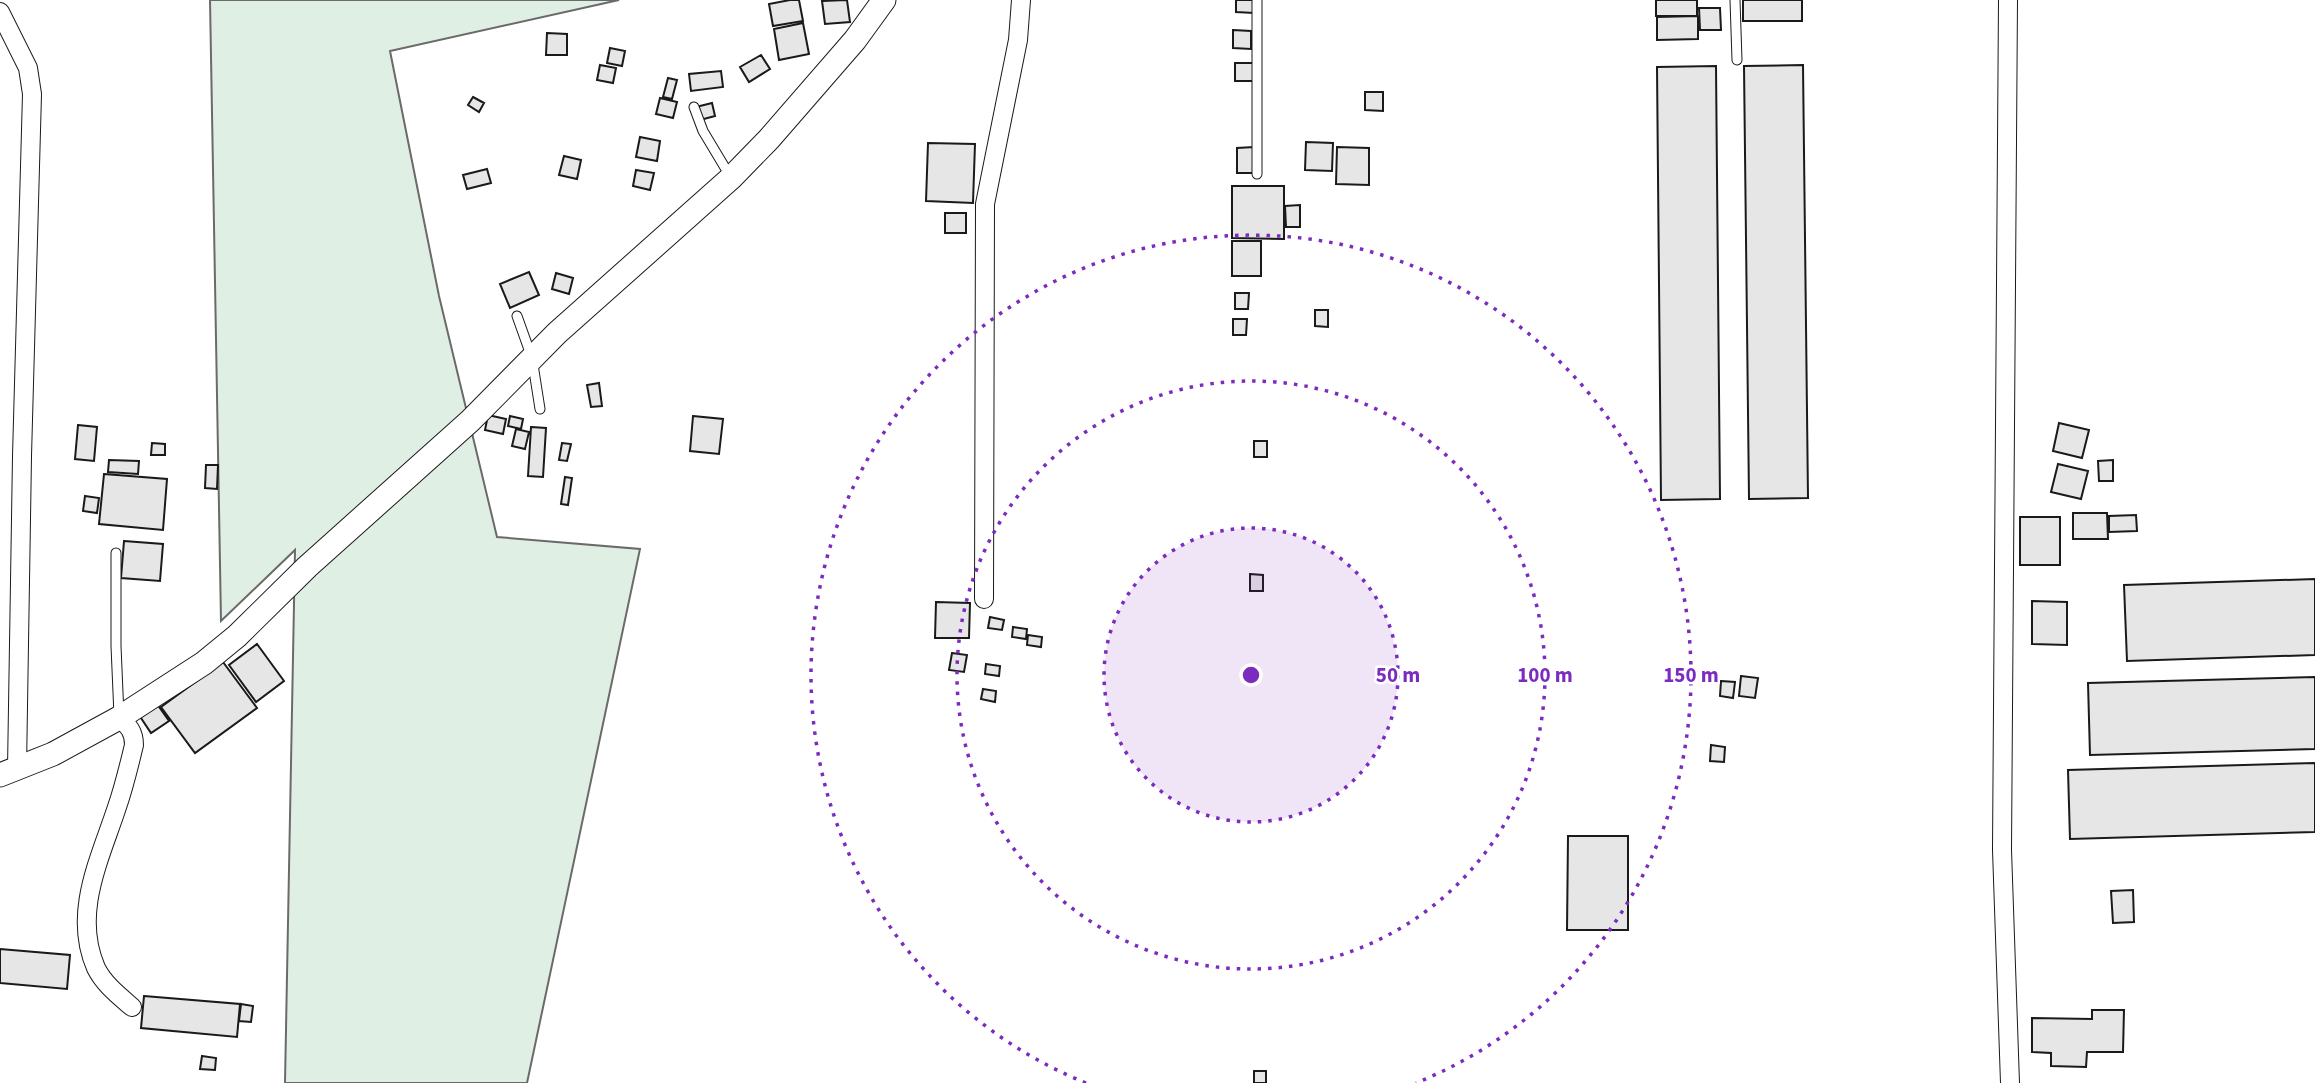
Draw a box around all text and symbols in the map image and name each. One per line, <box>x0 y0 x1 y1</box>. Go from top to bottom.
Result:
text: 50 m <box>1376 660 1420 690</box>
text: 100 m <box>1517 660 1573 690</box>
text: 150 m <box>1663 660 1719 690</box>
centre of rings <box>1239 663 1263 687</box>

